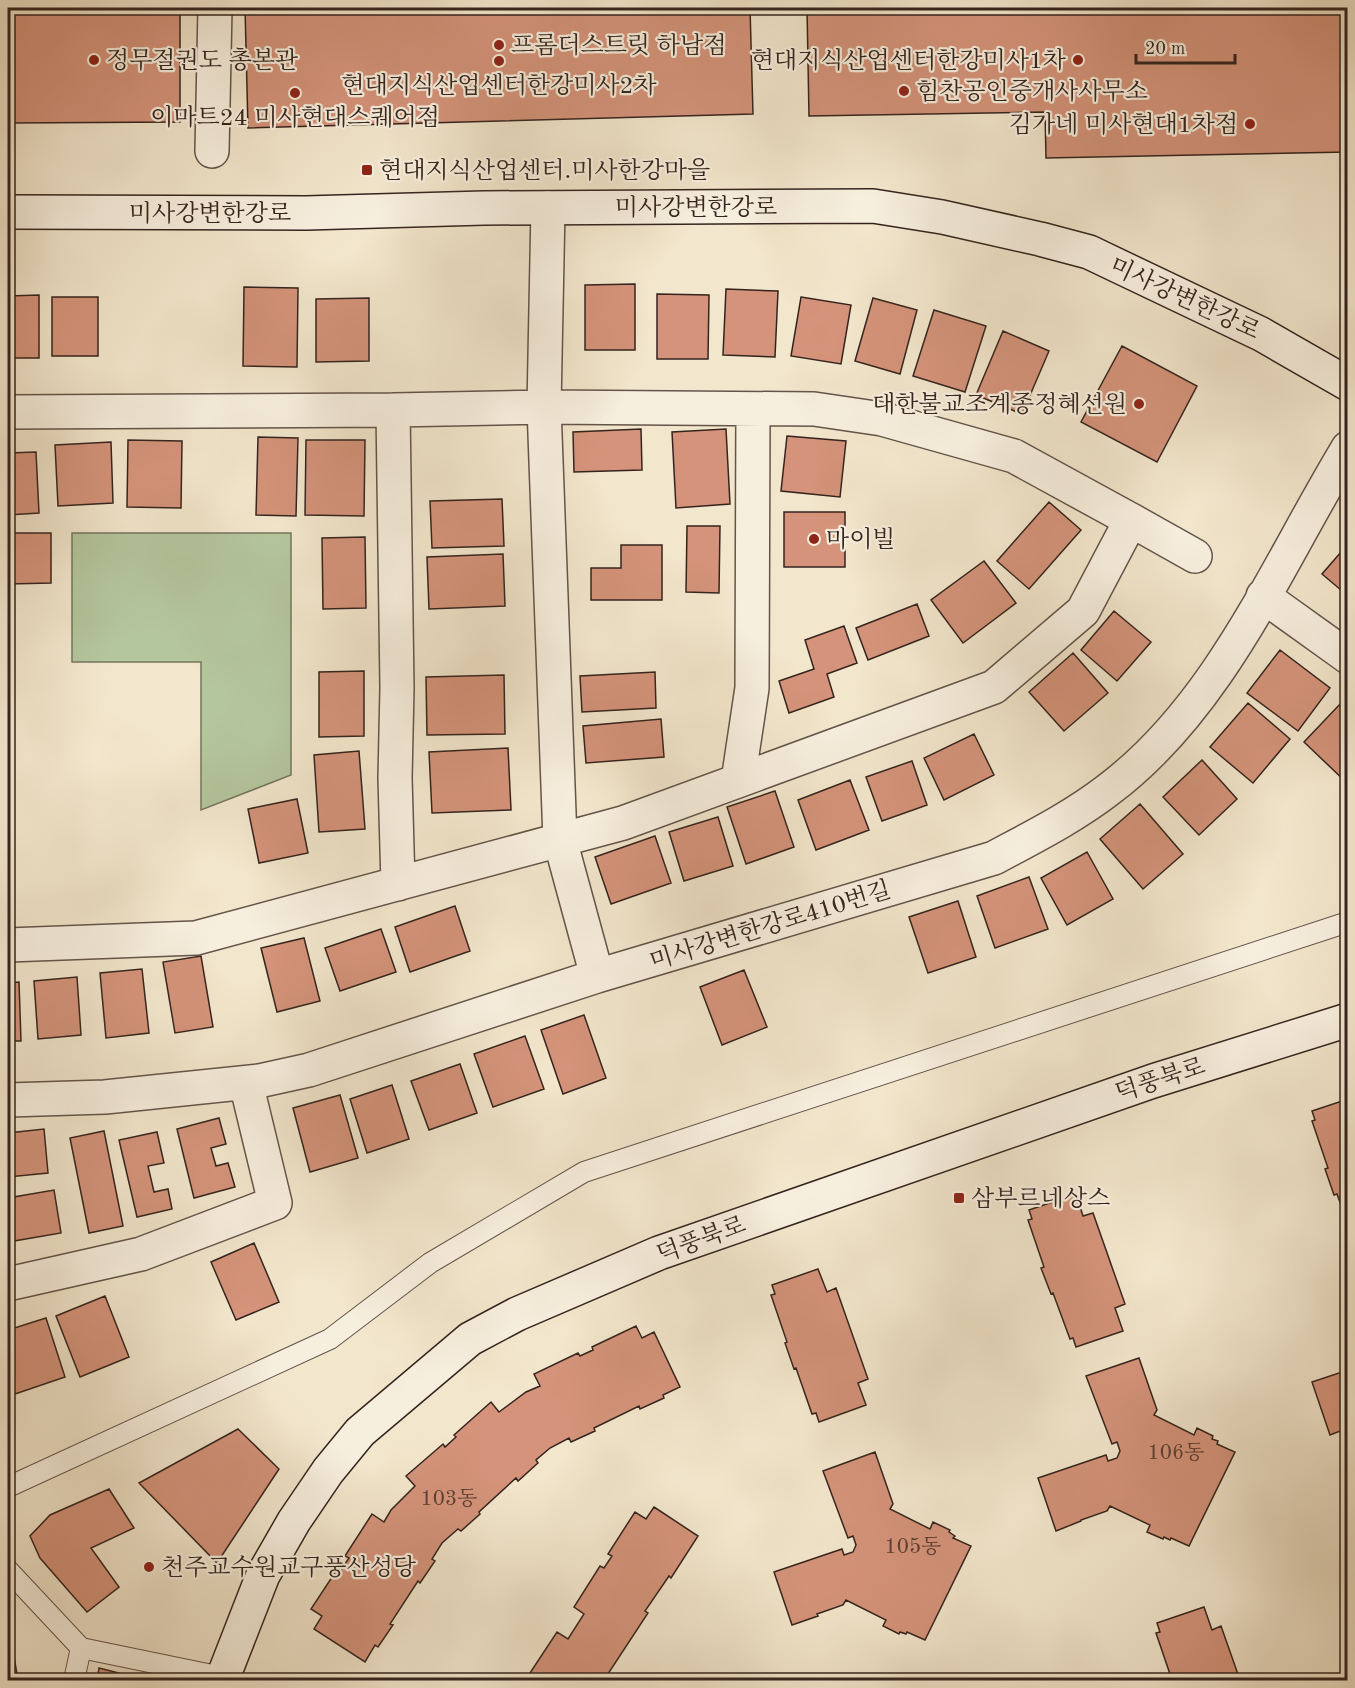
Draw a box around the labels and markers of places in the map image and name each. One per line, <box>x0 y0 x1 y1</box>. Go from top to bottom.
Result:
place label: 프롬더스트릿 하남점 <box>511 33 726 59</box>
marker: 프롬더스트릿 하남점 <box>492 38 506 52</box>
place label: 정무절권도 총본관 <box>106 47 298 74</box>
place label: 현대지식산업센터한강미사1차 <box>751 48 1066 74</box>
marker: 정무절권도 총본관 <box>87 53 101 67</box>
marker: 현대지식산업센터한강미사1차 <box>1071 53 1085 67</box>
marker: 현대지식산업센터한강미사2차 <box>492 54 506 68</box>
place label: 현대지식산업센터한강미사2차 <box>341 73 657 99</box>
place label: 힘찬공인중개사사무소 <box>916 79 1148 105</box>
marker: 힘찬공인중개사사무소 <box>897 84 911 98</box>
marker: 이마트24 미사현대스퀘어점 <box>288 86 302 100</box>
place label: 이마트24 미사현대스퀘어점 <box>150 105 440 131</box>
place label: 김가네 미사현대1차점 <box>1009 112 1238 138</box>
marker: 김가네 미사현대1차점 <box>1243 117 1257 131</box>
place label: 현대지식산업센터.미사한강마을 <box>379 158 710 184</box>
marker: 현대지식산업센터.미사한강마을 <box>360 163 374 177</box>
place label: 대한불교조계종정혜선원 <box>872 391 1127 418</box>
marker: 대한불교조계종정혜선원 <box>1132 397 1146 411</box>
place label: 마이빌 <box>826 527 896 553</box>
marker: 마이빌 <box>807 532 821 546</box>
place label: 삼부르네상스 <box>971 1186 1110 1212</box>
marker: 삼부르네상스 <box>952 1191 966 1205</box>
place label: 천주교수원교구풍산성당 <box>161 1555 417 1581</box>
marker: 천주교수원교구풍산성당 <box>142 1560 156 1574</box>

